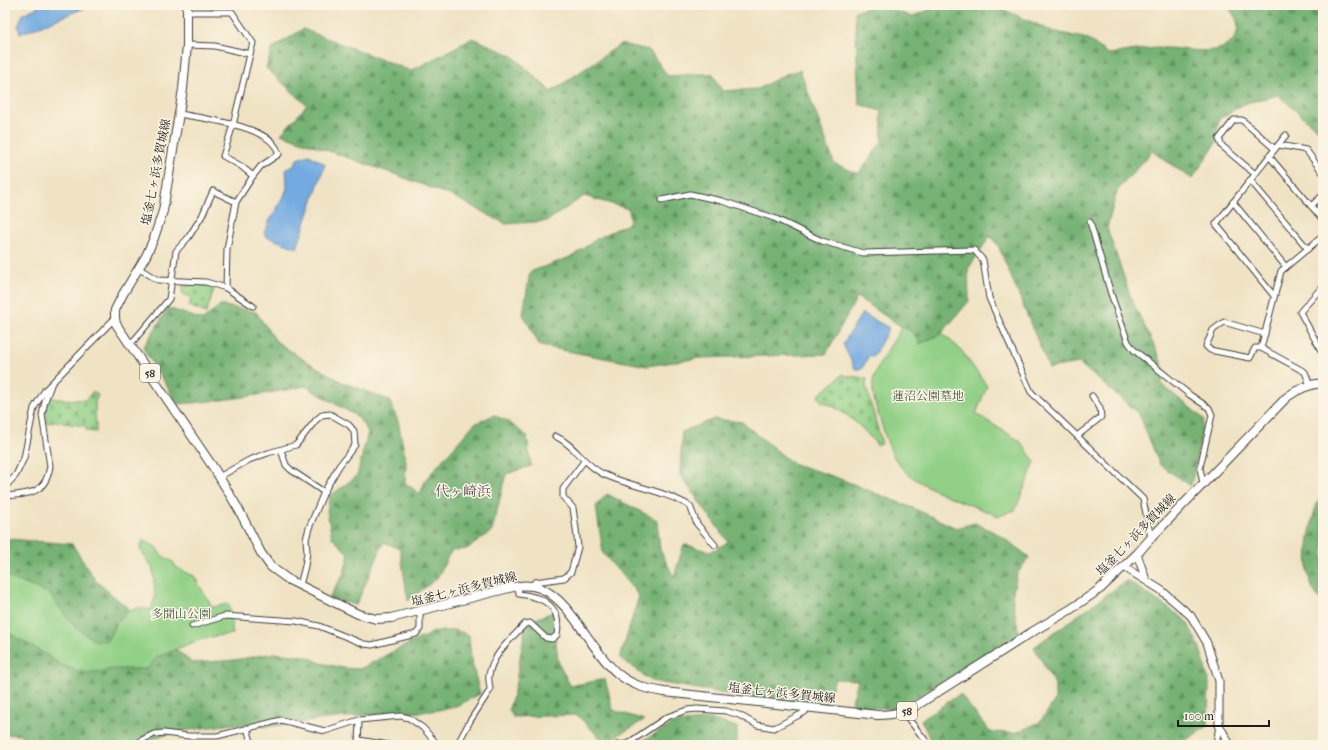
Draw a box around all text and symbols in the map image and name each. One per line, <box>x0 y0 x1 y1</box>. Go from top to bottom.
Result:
street label: 塩釜七ヶ浜多賀城線 <box>139 118 173 226</box>
road number: 58 <box>140 364 160 382</box>
park label: 蓮沼公園墓地 <box>892 389 964 403</box>
district label: 代ヶ崎浜 <box>435 483 491 500</box>
street label: 塩釜七ヶ浜多賀城線 <box>1093 491 1179 579</box>
street label: 塩釜七ヶ浜多賀城線 <box>410 569 518 609</box>
park label: 多聞山公園 <box>151 607 211 621</box>
street label: 塩釜七ヶ浜多賀城線 <box>728 680 836 706</box>
road number: 58 <box>897 702 917 720</box>
scale bar <box>1178 702 1269 728</box>
text: 100 m <box>1184 709 1214 723</box>

